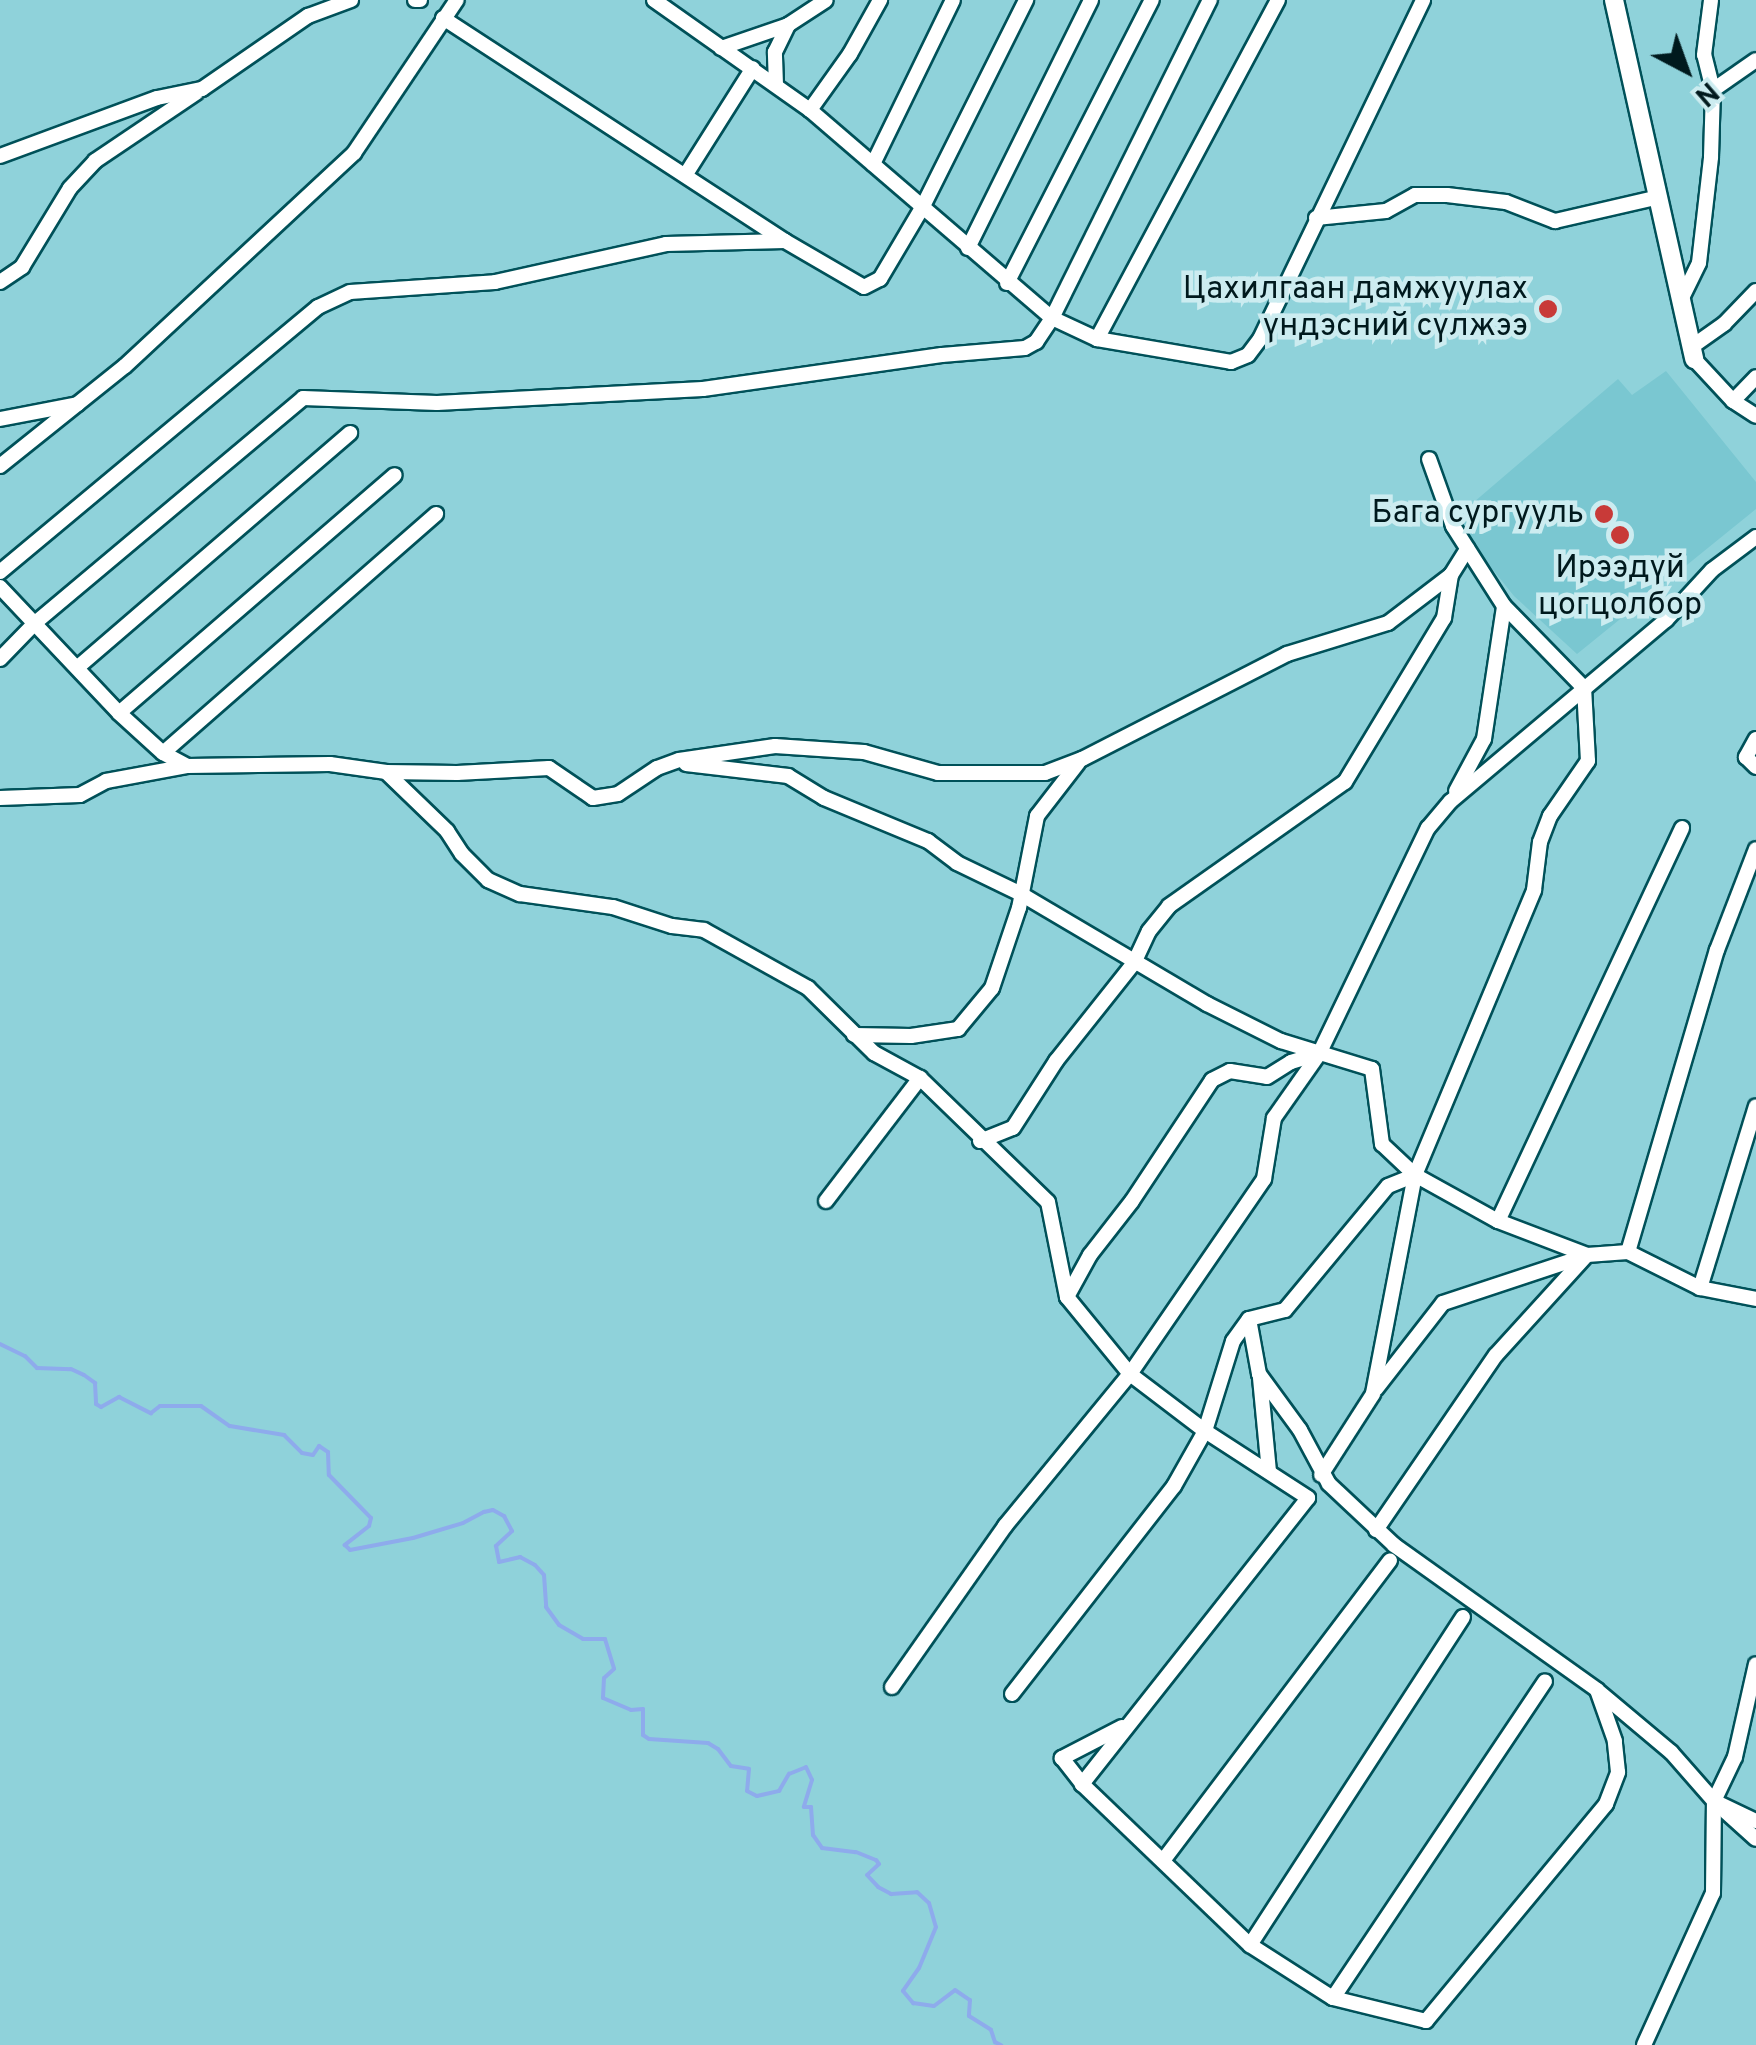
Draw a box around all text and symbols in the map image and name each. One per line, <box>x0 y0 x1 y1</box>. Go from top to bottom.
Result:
north arrow <box>1636 20 1736 120</box>
text: N <box>1686 72 1725 113</box>
place label: Цахилгаан дамжуулах үндэсний сүлжээ <box>1183 272 1528 347</box>
marker: Цахилгаан дамжуулах үндэсний сүлжээ <box>1537 298 1559 320</box>
place label: Бага сургууль <box>1372 495 1584 533</box>
marker: Бага сургууль <box>1593 503 1615 525</box>
marker: Ирээдүй цогцолбор <box>1609 524 1631 546</box>
place label: Ирээдүй цогцолбор <box>1538 551 1702 626</box>

